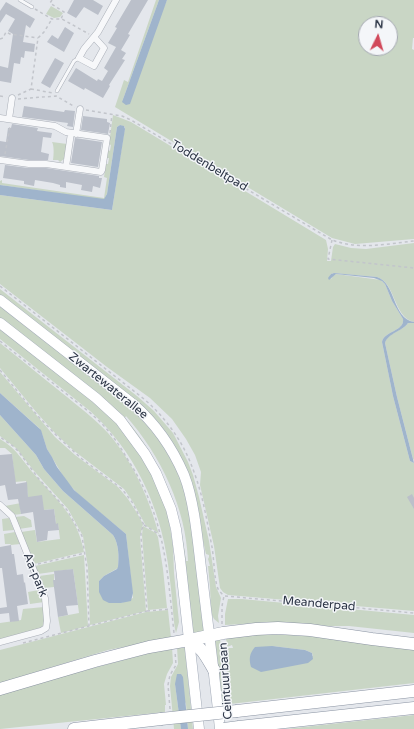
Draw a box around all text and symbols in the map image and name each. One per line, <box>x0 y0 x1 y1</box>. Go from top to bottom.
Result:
north arrow <box>358 16 398 56</box>
text: N <box>374 18 384 31</box>
street label: Toddenbeltpad <box>168 137 250 195</box>
street label: Zwartewaterallee <box>65 350 151 422</box>
street label: Aa-park <box>20 551 50 599</box>
street label: Meanderpad <box>282 594 356 614</box>
street label: Ceintuurbaan <box>216 642 236 720</box>

